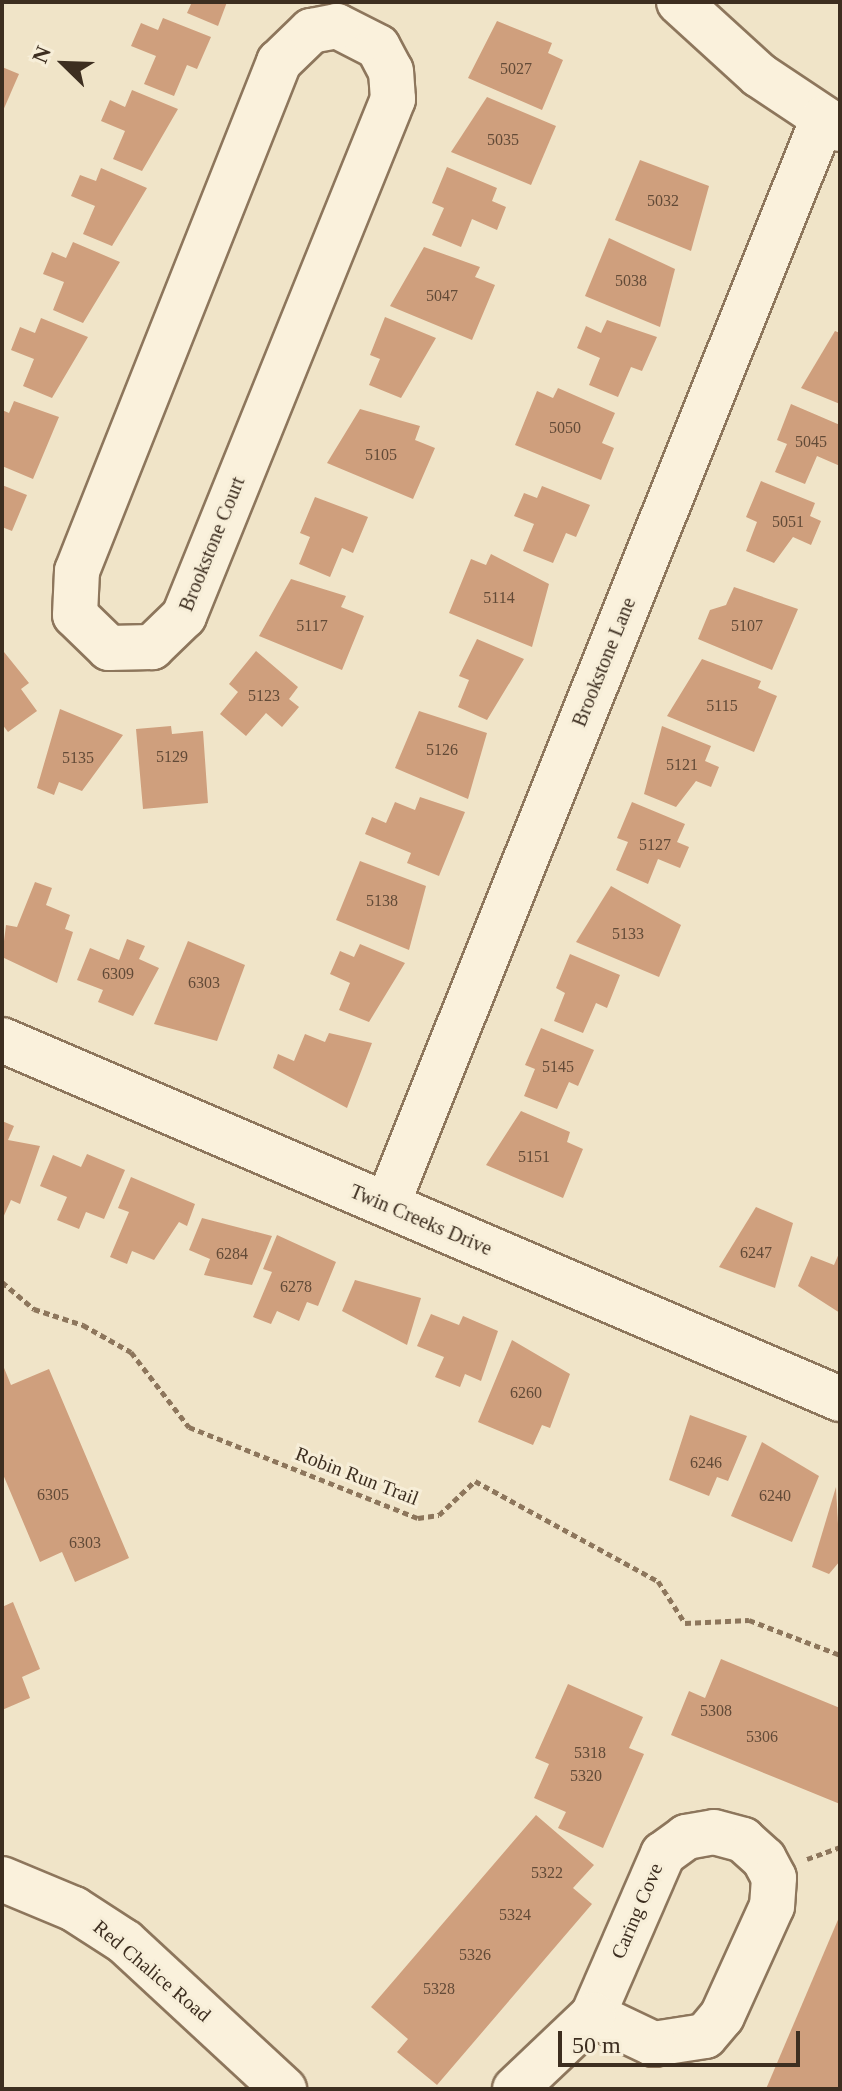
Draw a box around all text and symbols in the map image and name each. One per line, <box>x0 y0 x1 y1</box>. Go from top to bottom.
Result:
north arrow <box>24 24 104 104</box>
text: N <box>27 42 56 67</box>
house number: 5027 <box>500 59 532 79</box>
house number: 5035 <box>487 130 519 150</box>
house number: 5032 <box>647 191 679 211</box>
house number: 5038 <box>615 271 647 291</box>
house number: 5047 <box>426 286 458 306</box>
house number: 5050 <box>549 418 581 438</box>
house number: 5045 <box>795 432 827 452</box>
house number: 5105 <box>365 445 397 465</box>
street label: Brookstone Court <box>174 473 250 615</box>
house number: 5051 <box>772 512 804 532</box>
house number: 5114 <box>483 588 515 608</box>
street label: Brookstone Lane <box>567 594 641 730</box>
house number: 5117 <box>296 616 328 636</box>
house number: 5107 <box>731 616 763 636</box>
house number: 5123 <box>248 686 280 706</box>
house number: 5115 <box>706 696 738 716</box>
house number: 5126 <box>426 740 458 760</box>
house number: 5129 <box>156 747 188 767</box>
house number: 5135 <box>62 748 94 768</box>
house number: 5121 <box>666 755 698 775</box>
house number: 5127 <box>639 835 671 855</box>
house number: 5138 <box>366 891 398 911</box>
house number: 5133 <box>612 924 644 944</box>
house number: 6309 <box>102 964 134 984</box>
house number: 6303 <box>188 973 220 993</box>
house number: 5145 <box>542 1057 574 1077</box>
house number: 5151 <box>518 1147 550 1167</box>
street label: Twin Creeks Drive <box>346 1179 496 1261</box>
house number: 6247 <box>740 1243 772 1263</box>
house number: 6284 <box>216 1244 248 1264</box>
house number: 6278 <box>280 1277 312 1297</box>
house number: 6260 <box>510 1383 542 1403</box>
street label: Robin Run Trail <box>292 1441 422 1511</box>
house number: 6246 <box>690 1453 722 1473</box>
house number: 6305 <box>37 1485 69 1505</box>
house number: 6240 <box>759 1486 791 1506</box>
house number: 6303 <box>69 1533 101 1553</box>
house number: 5308 <box>700 1701 732 1721</box>
house number: 5306 <box>746 1727 778 1747</box>
house number: 5318 <box>574 1743 606 1763</box>
house number: 5320 <box>570 1766 602 1786</box>
street label: Caring Cove <box>606 1860 668 1962</box>
house number: 5322 <box>531 1863 563 1883</box>
house number: 5324 <box>499 1905 531 1925</box>
street label: Red Chalice Road <box>89 1915 215 2027</box>
house number: 5326 <box>459 1945 491 1965</box>
house number: 5328 <box>423 1979 455 1999</box>
scale bar <box>562 2015 804 2065</box>
text: 50 m <box>572 2032 621 2058</box>

